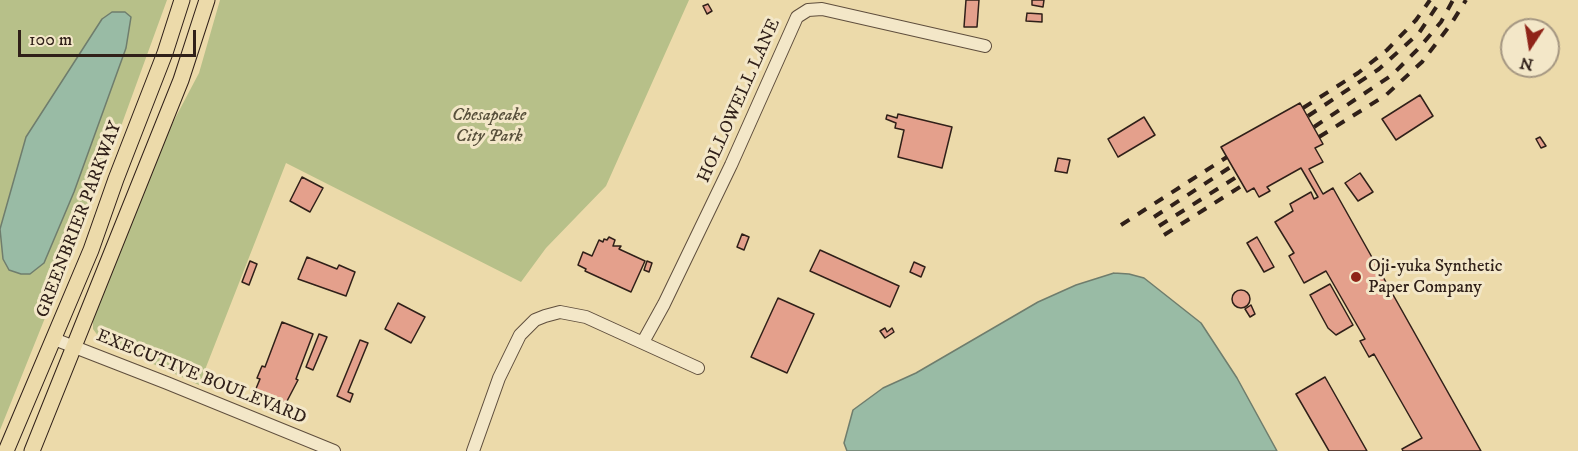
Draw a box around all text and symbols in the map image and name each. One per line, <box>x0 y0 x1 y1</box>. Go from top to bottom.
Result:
street label: HOLLOWELL LANE <box>694 16 786 186</box>
scale bar <box>21 18 200 56</box>
north arrow <box>1500 18 1560 78</box>
text: 100 m <box>29 29 72 51</box>
text: N <box>1518 53 1535 75</box>
park label: Chesapeake City Park <box>452 105 526 148</box>
street label: GREENBRIER PARKWAY <box>33 119 127 321</box>
place label: Oji-yuka Synthetic Paper Company <box>1368 256 1503 298</box>
marker: Oji-yuka Synthetic Paper Company <box>1349 270 1363 284</box>
street label: EXECUTIVE BOULEVARD <box>93 326 309 430</box>

